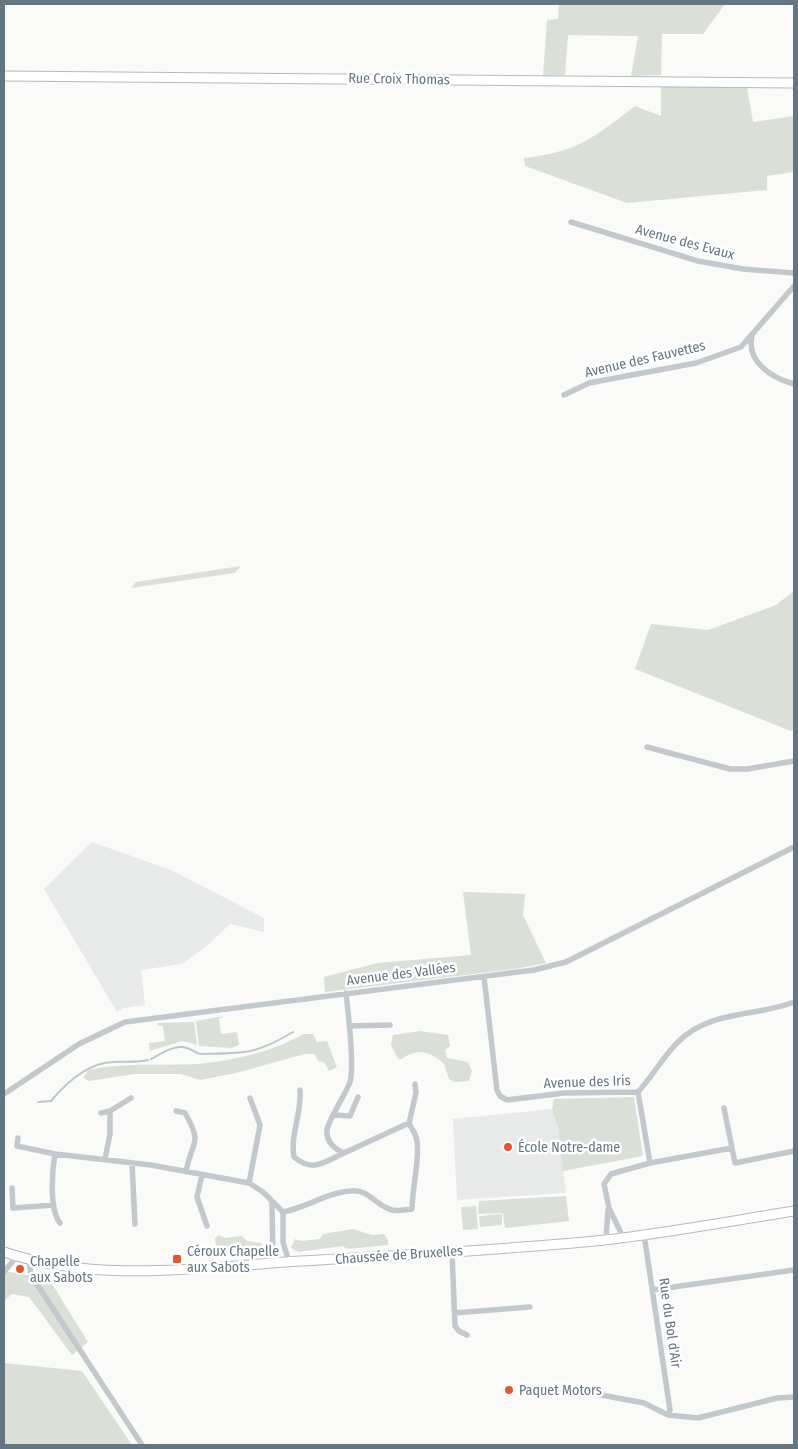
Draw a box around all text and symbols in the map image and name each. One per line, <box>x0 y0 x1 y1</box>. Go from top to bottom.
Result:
street label: Rue Croix Thomas <box>348 70 450 88</box>
street label: Avenue des Evaux <box>634 221 737 264</box>
street label: Avenue des Fauvettes <box>583 337 707 381</box>
street label: Avenue des Vallées <box>346 959 456 989</box>
street label: Avenue des Iris <box>543 1072 631 1092</box>
place label: École Notre-dame <box>518 1138 620 1156</box>
marker: École Notre-dame <box>502 1141 514 1153</box>
street label: Chaussée de Bruxelles <box>334 1242 464 1268</box>
place label: Céroux Chapelle aux Sabots <box>187 1243 279 1276</box>
place label: Chapelle aux Sabots <box>30 1253 93 1286</box>
marker: Céroux Chapelle aux Sabots <box>171 1253 183 1265</box>
marker: Chapelle aux Sabots <box>14 1263 26 1275</box>
street label: Rue du Bol d'Air <box>655 1277 685 1369</box>
place label: Paquet Motors <box>519 1382 602 1399</box>
marker: Paquet Motors <box>503 1384 515 1396</box>

